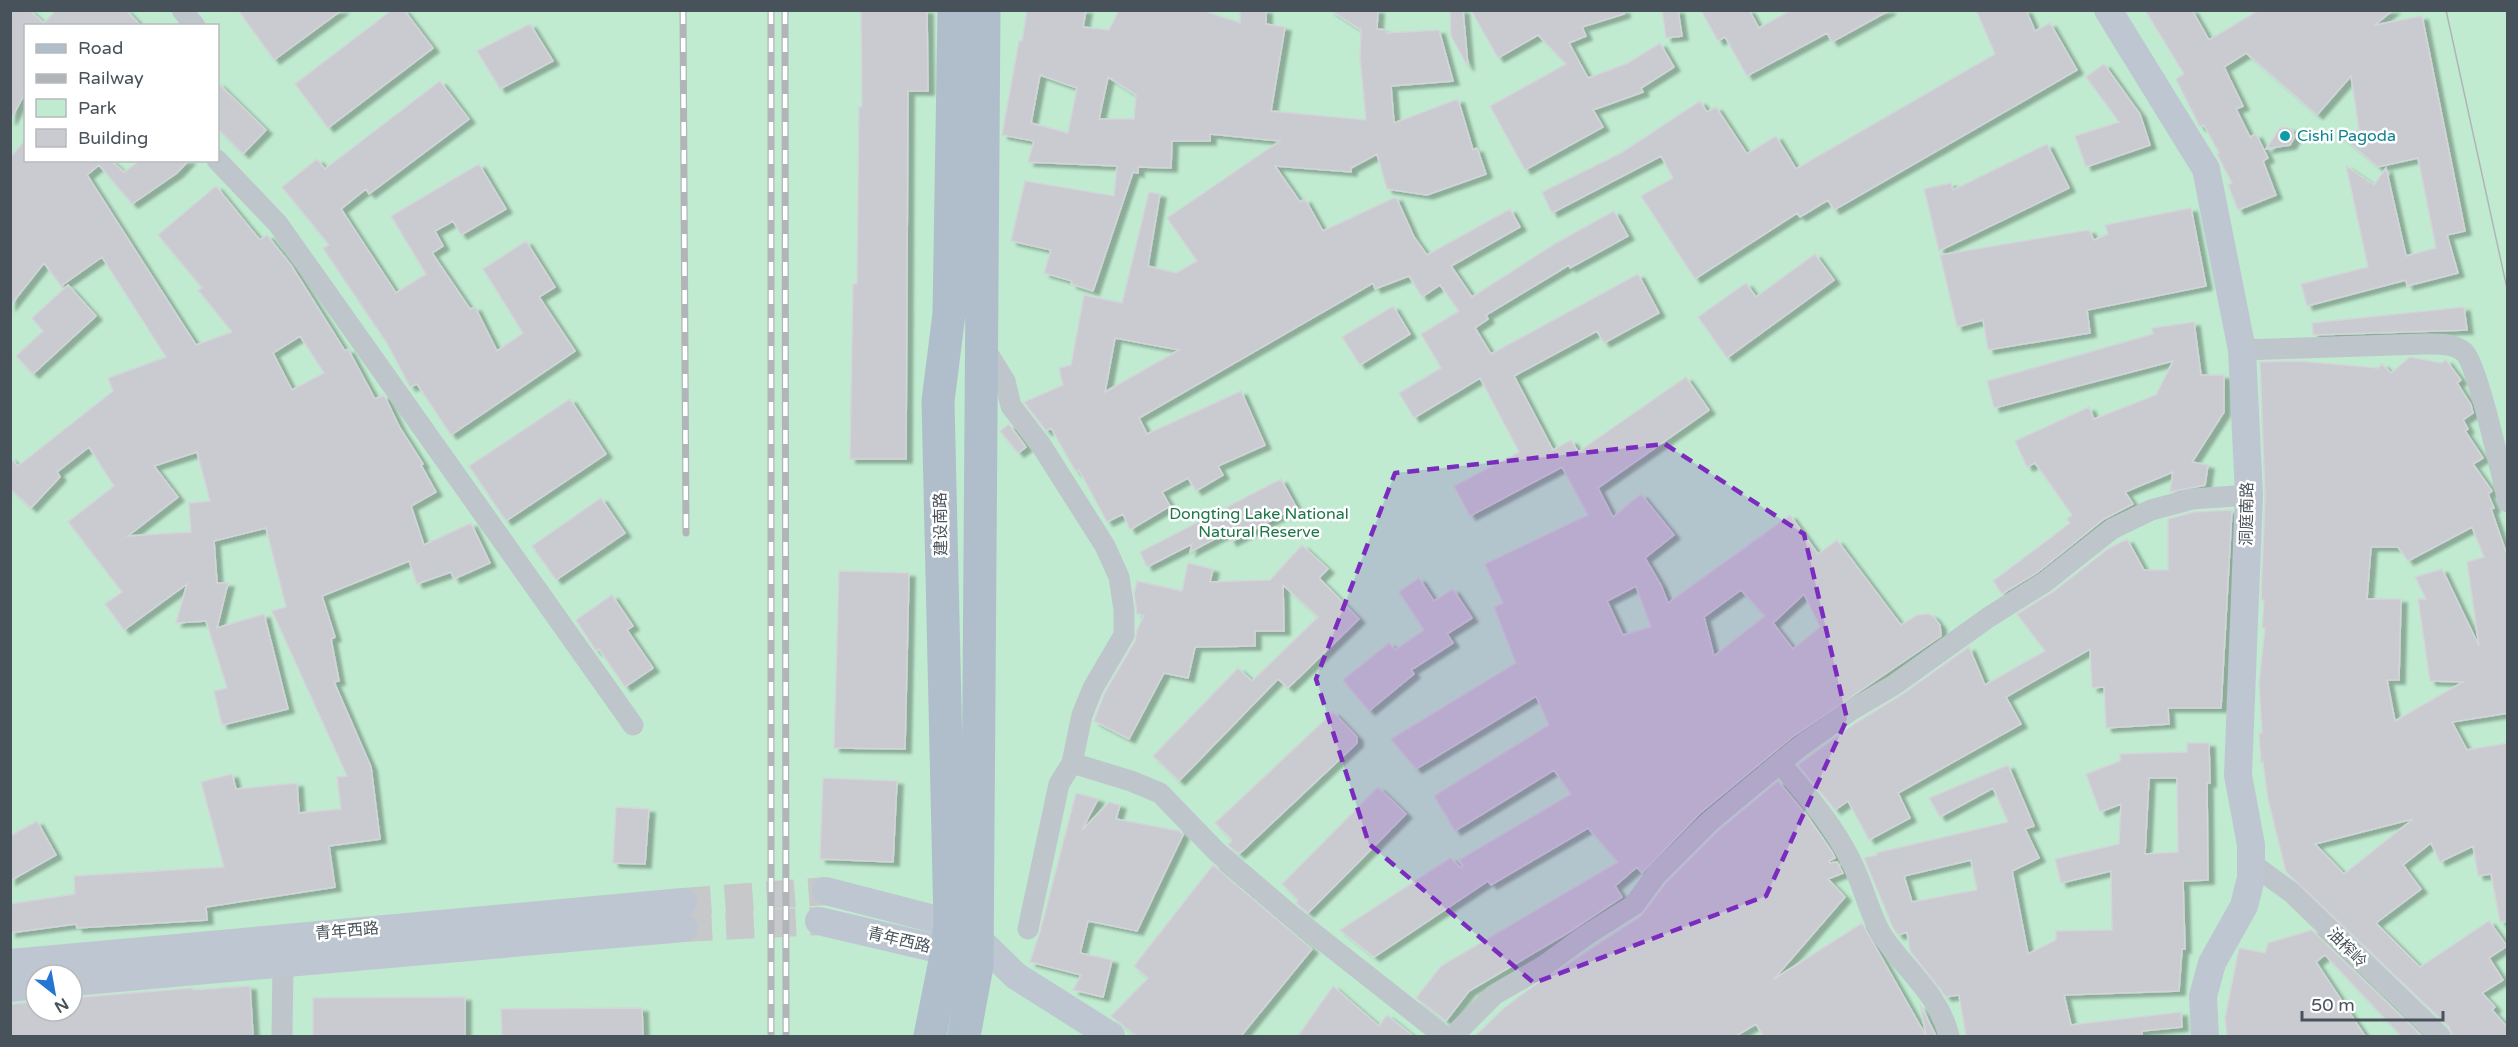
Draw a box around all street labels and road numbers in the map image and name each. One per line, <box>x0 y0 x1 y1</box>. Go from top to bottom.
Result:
street label: 洞庭南路 <box>2236 482 2258 546</box>
street label: 建设南路 <box>930 492 952 556</box>
street label: 青年西路 <box>314 918 380 944</box>
street label: 青年西路 <box>866 923 932 957</box>
street label: 油榨岭 <box>2323 924 2371 972</box>

